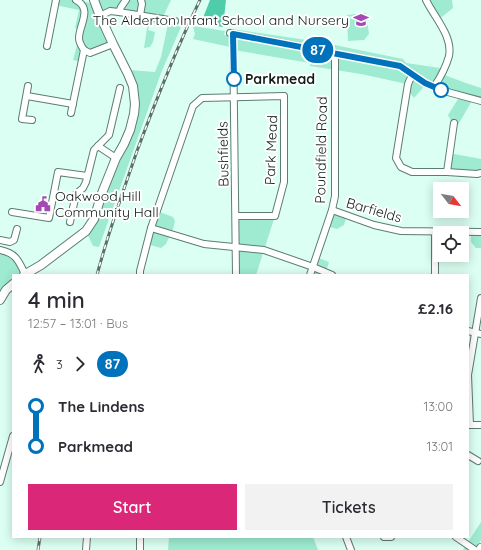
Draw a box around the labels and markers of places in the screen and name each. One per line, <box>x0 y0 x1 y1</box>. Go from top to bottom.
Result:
place label: The Alderton Infant School and Nursery <box>93 11 349 29</box>
school or university icon: The Alderton Infant School and Nursery <box>352 11 370 29</box>
place label: Parkmead <box>245 70 315 88</box>
marker: Parkmead <box>226 71 242 87</box>
unlabelled marker <box>433 82 449 98</box>
place label: Oakwood Hill Community Hall <box>55 187 159 221</box>
public building icon: Oakwood Hill Community Hall <box>34 195 52 213</box>

